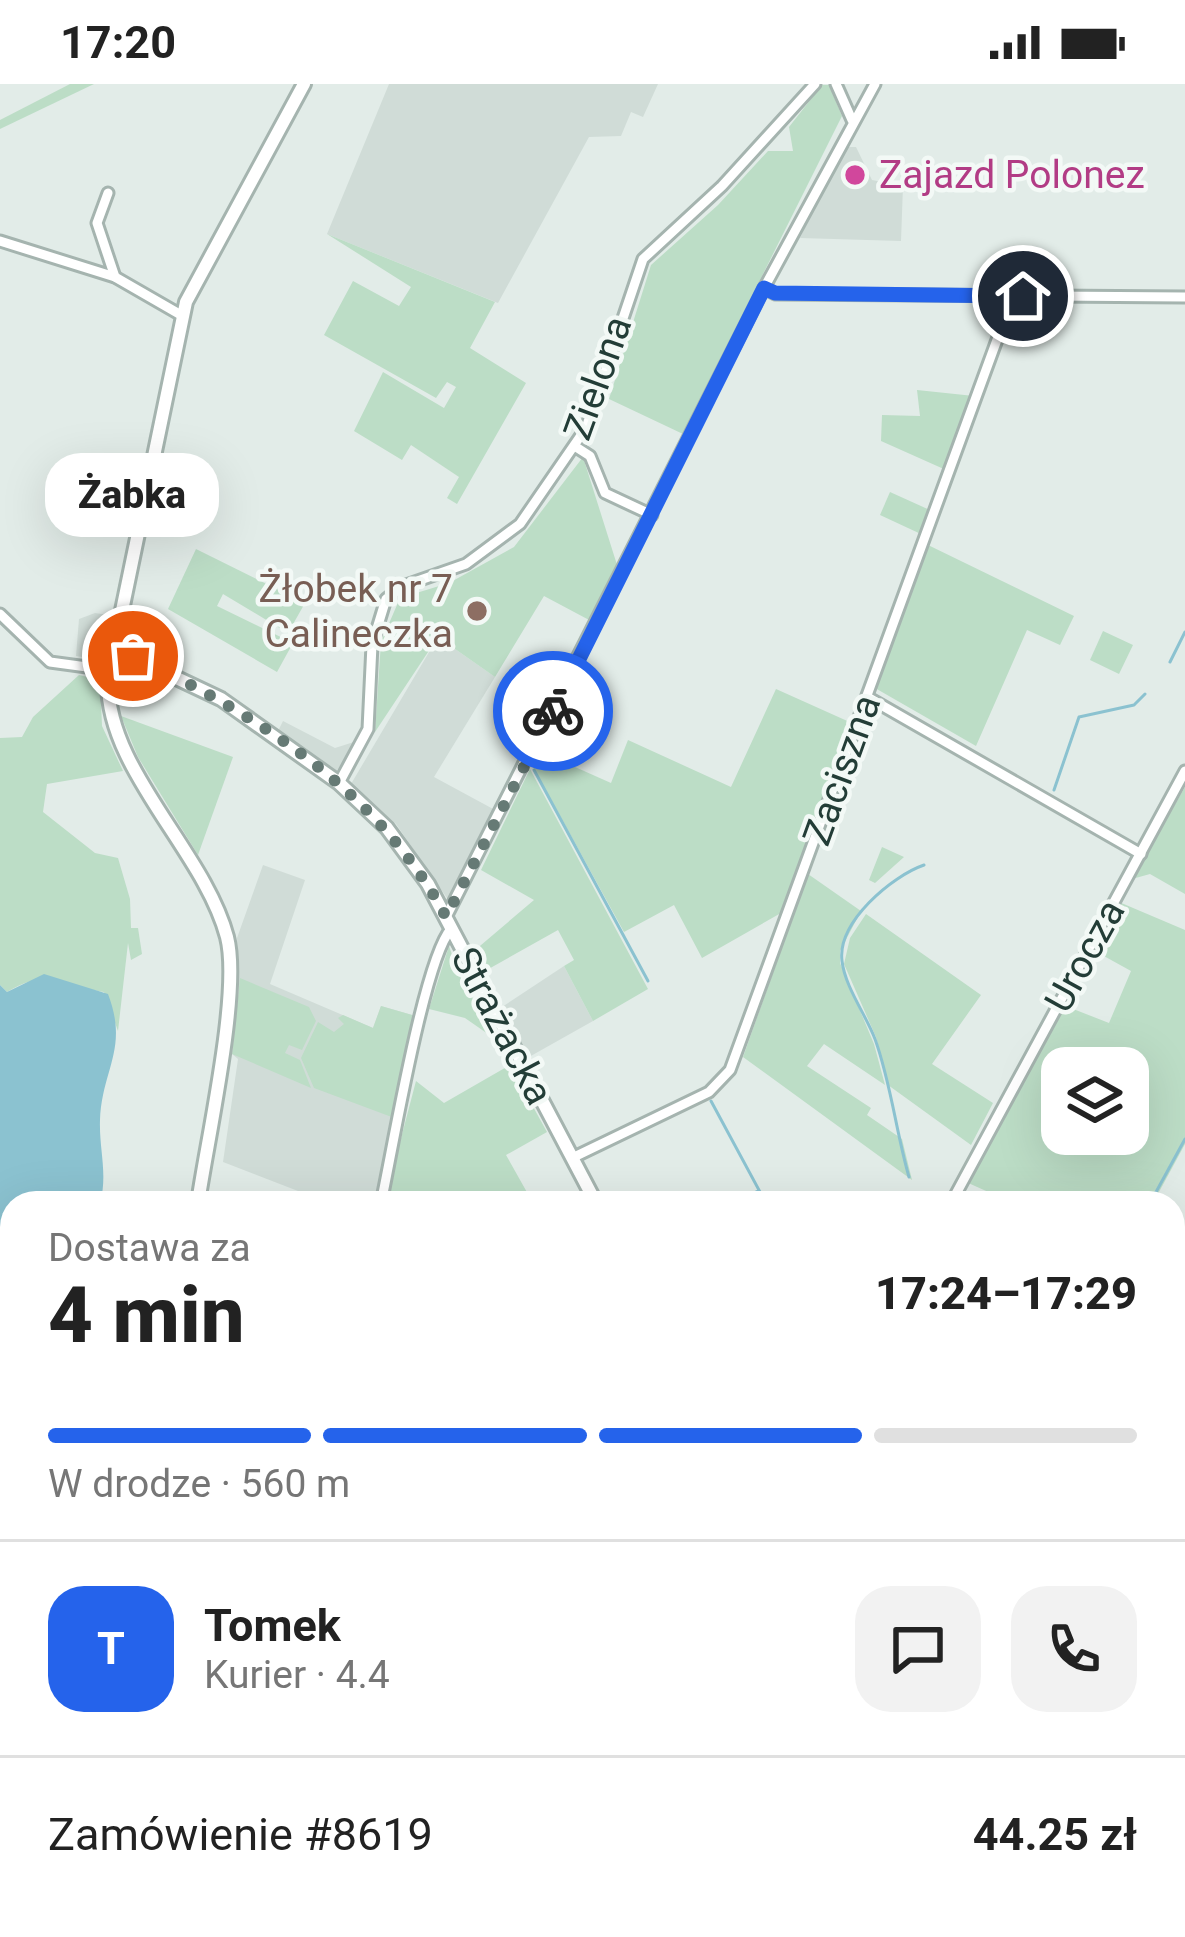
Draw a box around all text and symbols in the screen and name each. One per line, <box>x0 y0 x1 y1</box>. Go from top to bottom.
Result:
text: 17:20 <box>60 16 176 69</box>
place label: Zajazd Polonez <box>879 152 1145 198</box>
marker: Zajazd Polonez <box>842 162 868 188</box>
pin <box>972 245 1074 347</box>
icon: home <box>990 263 1056 329</box>
street label: Zielona <box>554 310 642 446</box>
callout: Żabka <box>46 452 220 536</box>
text: Żabka <box>78 472 186 518</box>
place label: Żłobek nr 7 Calineczka <box>258 566 453 657</box>
marker: Żłobek nr 7 Calineczka <box>464 598 490 624</box>
pin <box>82 605 184 707</box>
icon: bag <box>100 623 166 689</box>
courier <box>493 651 613 771</box>
icon: bike <box>520 678 586 744</box>
street label: Zaciszna <box>794 688 890 852</box>
street label: Urocza <box>1035 892 1135 1020</box>
street label: Strażacka <box>441 939 563 1113</box>
map controls <box>1041 1047 1149 1155</box>
button: layers <box>1041 1047 1149 1155</box>
text: Dostawa za <box>48 1225 251 1271</box>
text: 17:24–17:29 <box>875 1267 1137 1320</box>
text: 4 min <box>48 1270 245 1361</box>
text: W drodze · 560 m <box>48 1461 350 1507</box>
button: chat <box>855 1586 981 1712</box>
button: phone <box>1011 1586 1137 1712</box>
text: Tomek <box>204 1599 341 1652</box>
text: T <box>97 1622 125 1675</box>
text: Kurier · 4.4 <box>204 1652 390 1698</box>
text: Zamówienie #8619 <box>48 1808 433 1861</box>
text: 44.25 zł <box>973 1808 1137 1861</box>

